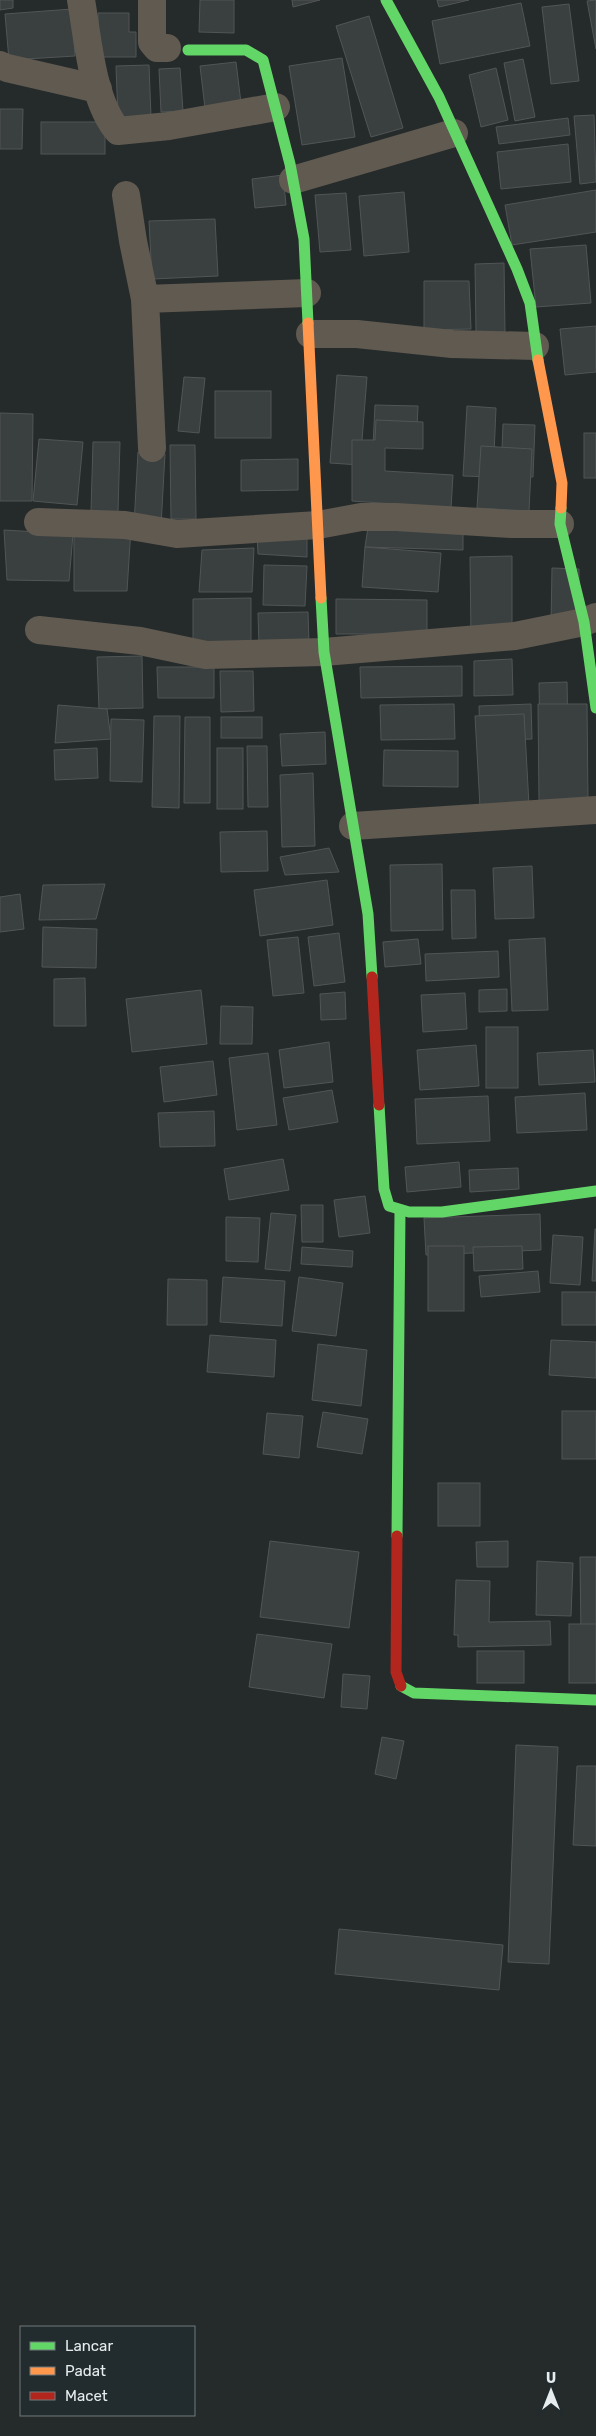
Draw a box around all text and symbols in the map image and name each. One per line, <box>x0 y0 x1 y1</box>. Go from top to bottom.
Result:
legend <box>20 2326 195 2416</box>
text: Lancar <box>65 2337 113 2355</box>
text: Padat <box>65 2362 106 2380</box>
north arrow <box>526 2366 576 2416</box>
text: U <box>546 2370 556 2387</box>
text: Macet <box>65 2387 108 2405</box>

